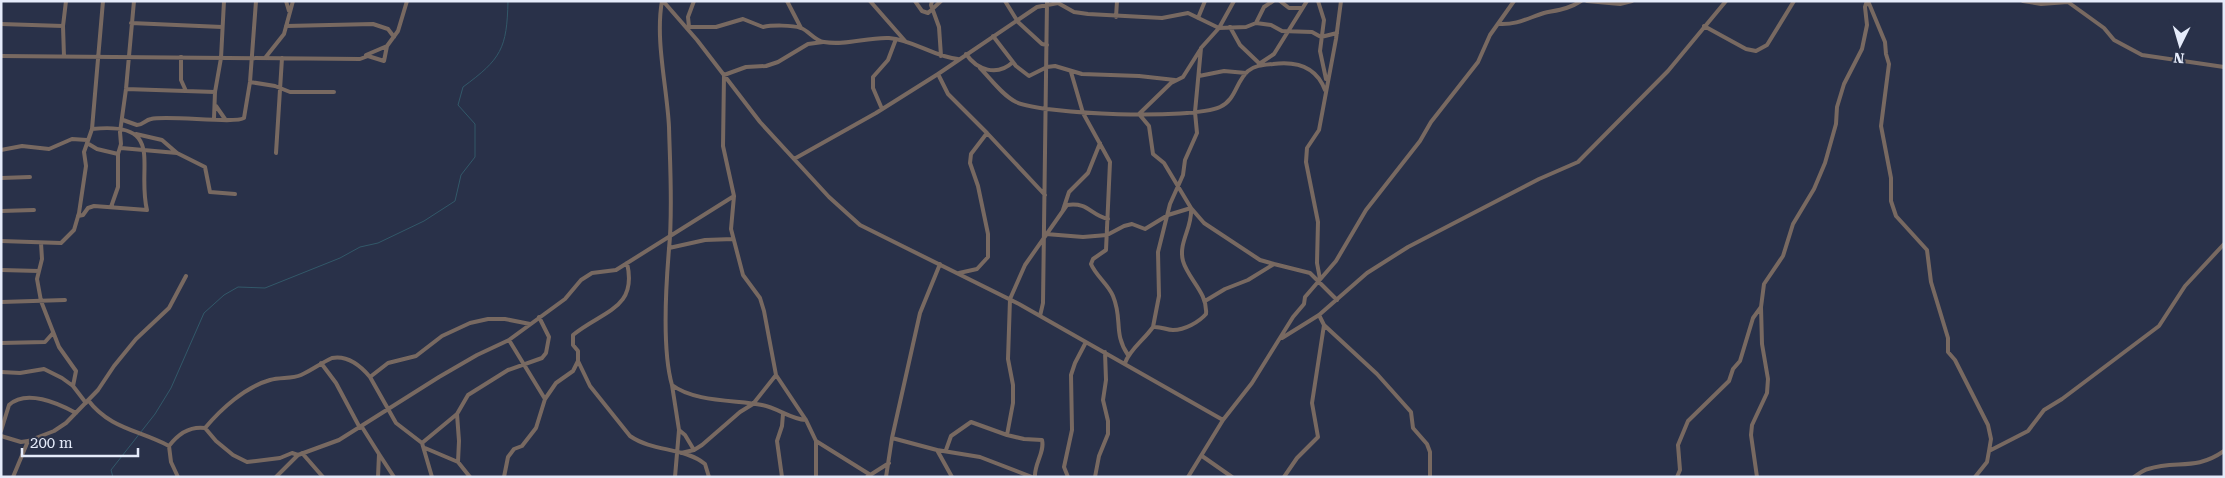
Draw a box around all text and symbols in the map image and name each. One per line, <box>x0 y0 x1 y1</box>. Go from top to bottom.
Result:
north arrow <box>2155 20 2205 70</box>
text: N <box>2173 49 2185 66</box>
scale bar <box>22 426 139 458</box>
text: 200 m <box>30 434 73 452</box>

